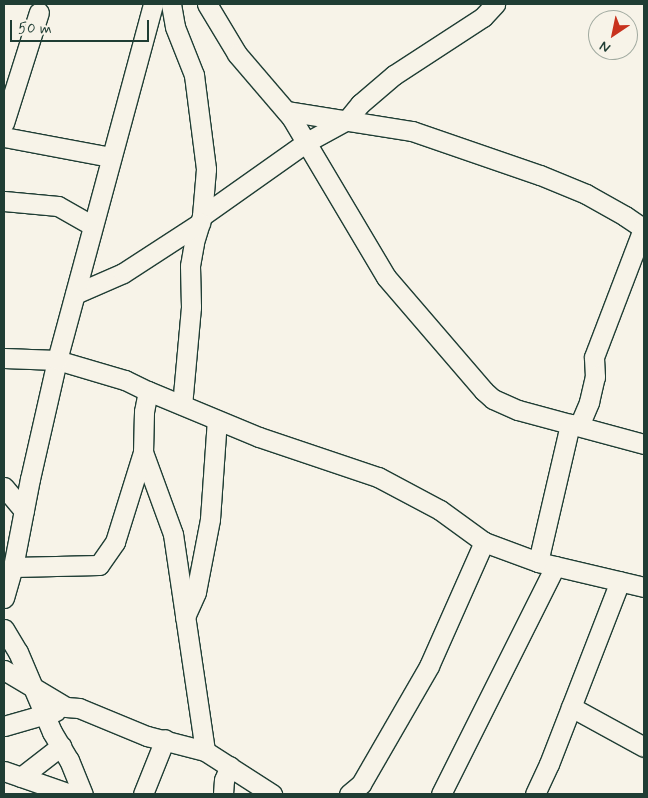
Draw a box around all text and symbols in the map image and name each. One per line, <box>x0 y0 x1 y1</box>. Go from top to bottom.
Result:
scale bar <box>12 10 151 42</box>
north arrow <box>588 10 638 60</box>
text: 50 m <box>18 19 52 39</box>
text: N <box>596 37 614 57</box>

